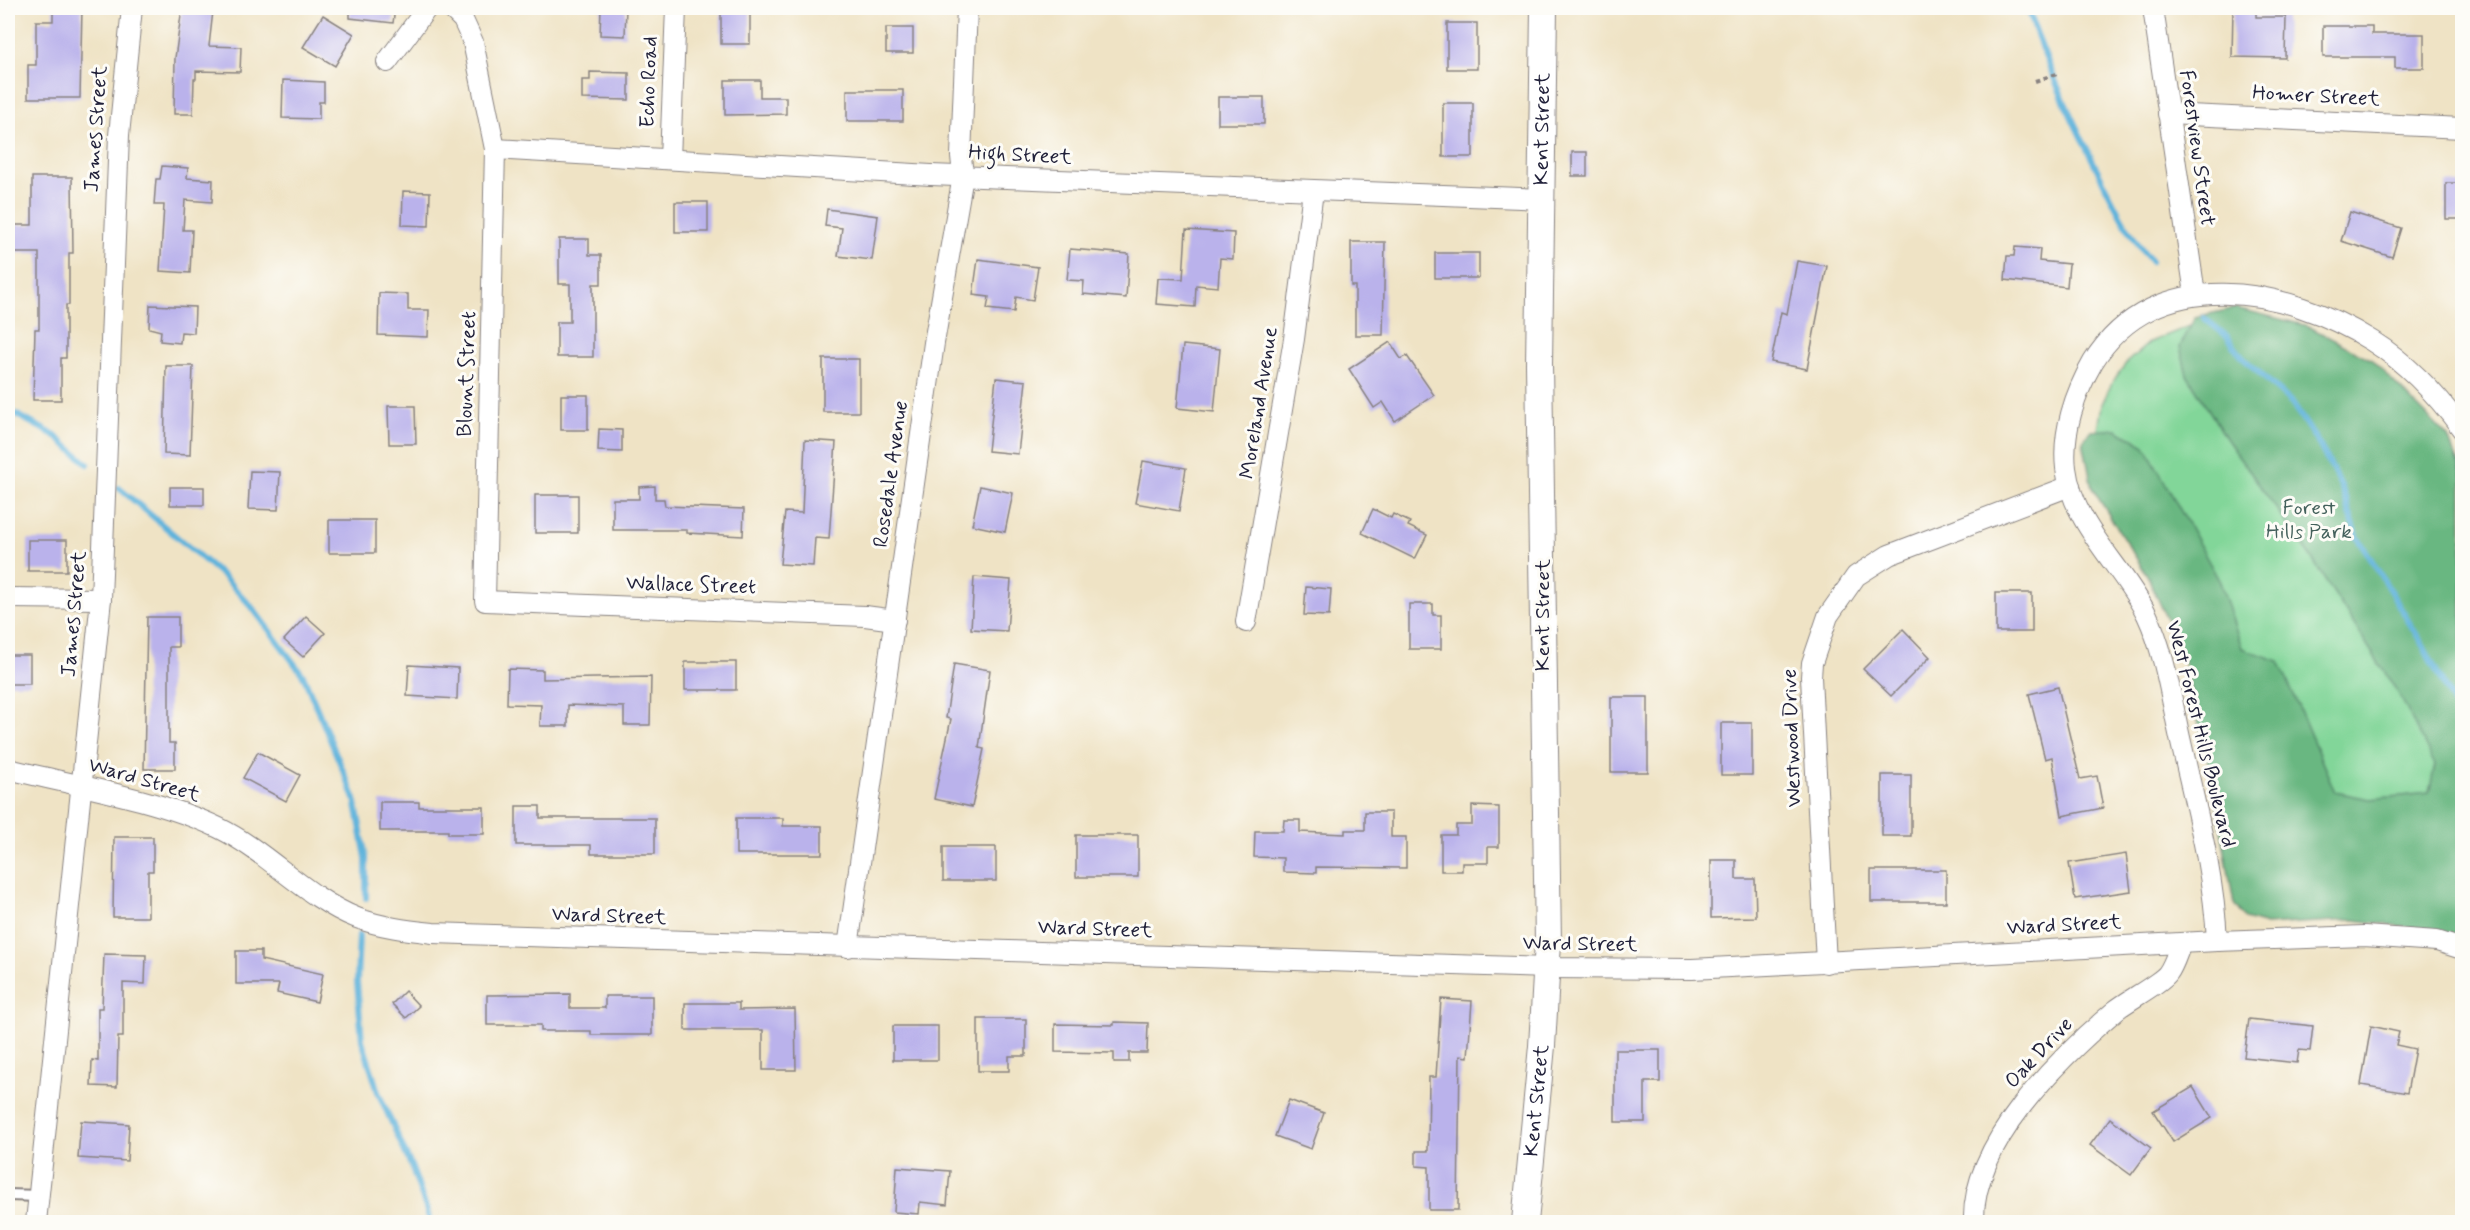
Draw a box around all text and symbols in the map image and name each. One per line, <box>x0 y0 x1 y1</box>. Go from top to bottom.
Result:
street label: Echo Road <box>633 36 665 128</box>
street label: James Street <box>78 64 114 193</box>
street label: Forestview Street <box>2172 68 2222 228</box>
street label: Kent Street <box>1528 72 1557 186</box>
street label: Homer Street <box>2251 79 2381 113</box>
street label: High Street <box>967 138 1073 174</box>
street label: Blount Street <box>451 311 483 437</box>
street label: Moreland Avenue <box>1233 325 1285 481</box>
street label: Rosedale Avenue <box>867 399 915 549</box>
park label: Forest Hills Park <box>2266 494 2352 546</box>
street label: James Street <box>55 549 94 678</box>
street label: Kent Street <box>1529 558 1557 671</box>
street label: Wallace Street <box>626 569 757 601</box>
street label: West Forest Hills Boulevard <box>2159 618 2243 850</box>
street label: Westwood Drive <box>1776 668 1808 808</box>
street label: Ward Street <box>85 751 204 809</box>
street label: Ward Street <box>551 900 668 932</box>
street label: Ward Street <box>2006 908 2123 942</box>
street label: Ward Street <box>1037 913 1154 945</box>
street label: Ward Street <box>1522 929 1638 959</box>
street label: Oak Drive <box>1999 1011 2079 1095</box>
street label: Kent Street <box>1517 1043 1556 1158</box>

